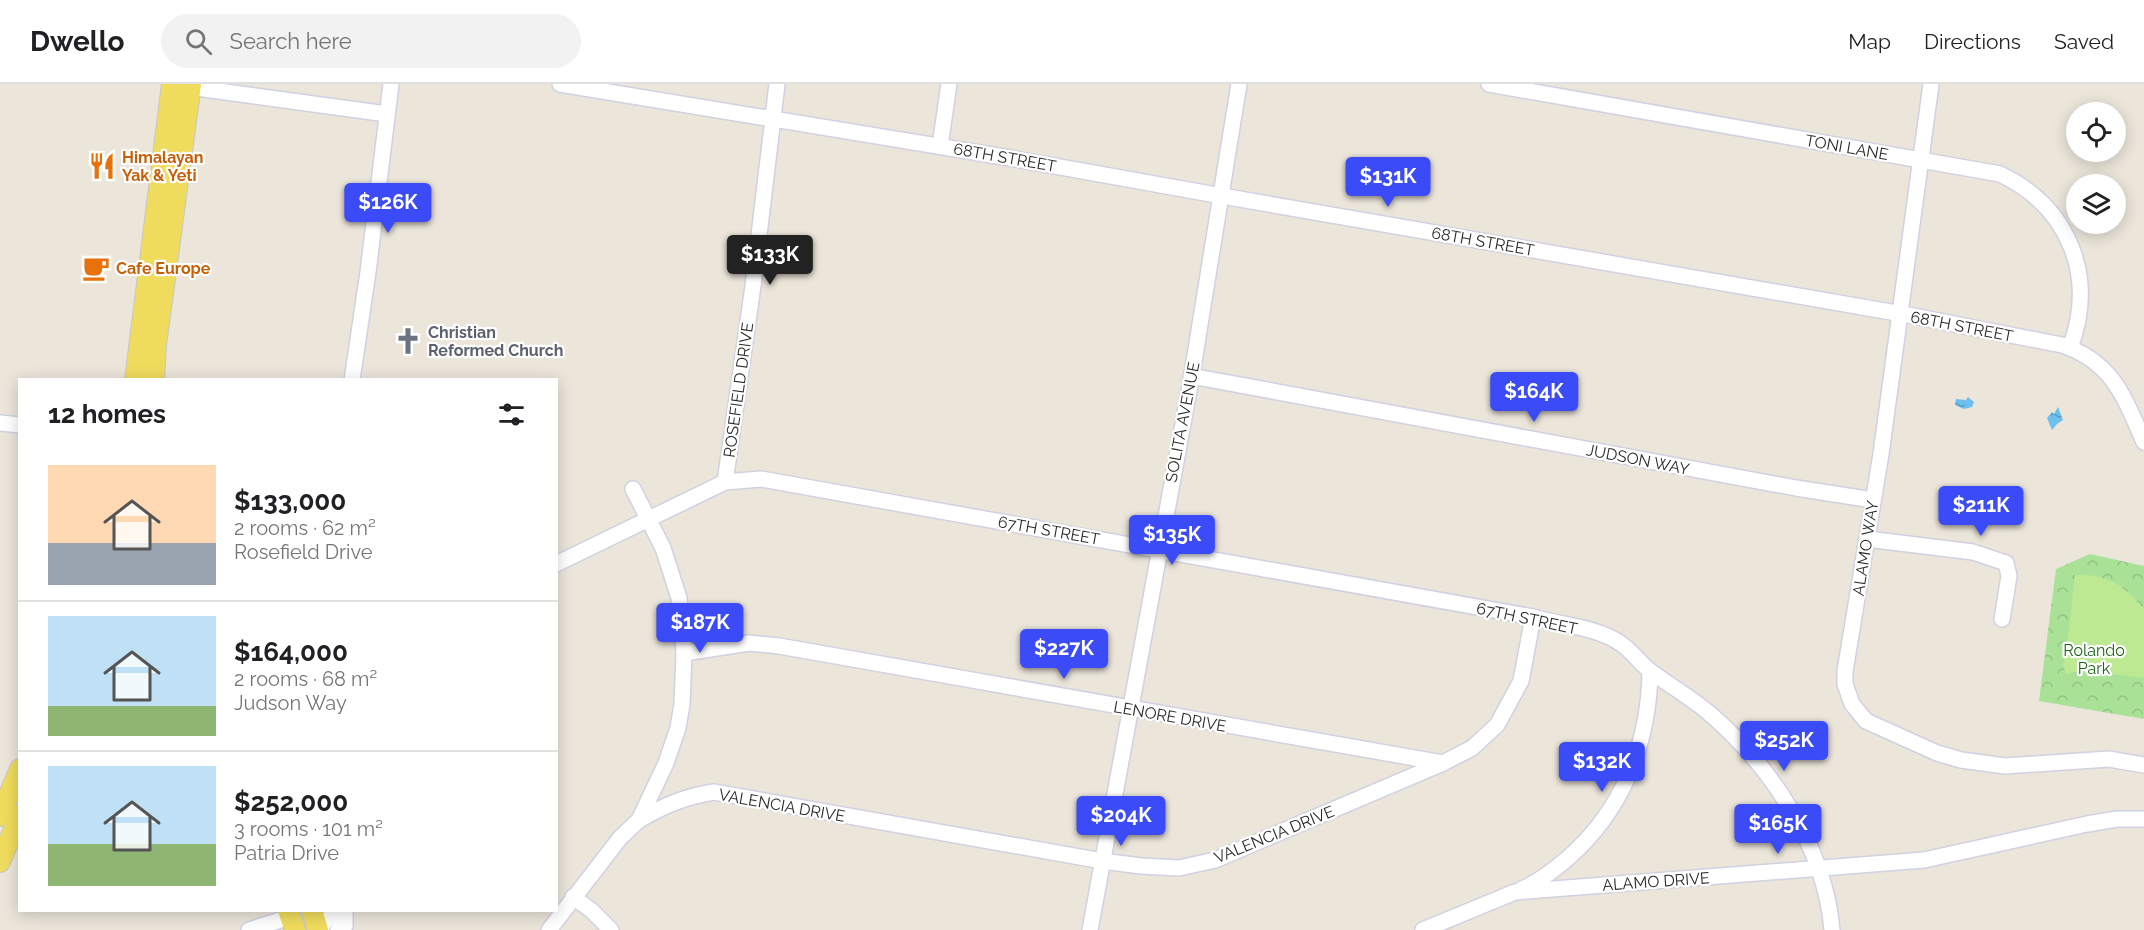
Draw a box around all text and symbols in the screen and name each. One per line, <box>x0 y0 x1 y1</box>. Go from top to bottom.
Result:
search box <box>161 14 581 68</box>
text: Dwello <box>30 25 125 58</box>
icon: search <box>182 25 215 58</box>
text: Search here <box>230 28 352 54</box>
text: Map <box>1848 29 1891 54</box>
text: Directions <box>1924 29 2021 54</box>
text: Saved <box>2054 29 2114 54</box>
map controls <box>2066 102 2126 234</box>
button: locate <box>2066 102 2126 162</box>
street label: TONI LANE <box>1804 131 1890 164</box>
street label: 68TH STREET <box>952 139 1058 176</box>
place label: Himalayan Yak & Yeti <box>122 148 203 185</box>
restaurant icon: Himalayan Yak & Yeti <box>87 151 117 181</box>
pin: $131K <box>1346 157 1430 208</box>
text: $131K <box>1360 164 1416 188</box>
button: layers <box>2066 174 2126 234</box>
pin: $126K <box>346 183 430 234</box>
text: $126K <box>358 190 418 214</box>
street label: 68TH STREET <box>1430 223 1536 260</box>
pin: $133K <box>728 235 812 286</box>
text: $133K <box>741 242 799 266</box>
cafe icon: Cafe Europe <box>81 253 111 283</box>
place label: Cafe Europe <box>116 259 211 278</box>
street label: 68TH STREET <box>1909 307 2015 346</box>
street label: ROSEFIELD DRIVE <box>720 321 757 459</box>
place label: Christian Reformed Church <box>428 323 564 360</box>
church icon: Christian Reformed Church <box>393 326 423 356</box>
street label: SOLITA AVENUE <box>1162 360 1204 484</box>
pin: $164K <box>1492 372 1576 423</box>
text: $164K <box>1504 379 1564 403</box>
icon: filters <box>495 398 528 431</box>
text: 12 homes <box>48 399 166 429</box>
street label: JUDSON WAY <box>1585 440 1692 479</box>
text: $133,000 <box>234 486 346 516</box>
pin: $211K <box>1939 486 2023 537</box>
icon: home <box>96 489 168 561</box>
text: $211K <box>1952 493 2010 517</box>
street label: ALAMO WAY <box>1849 498 1882 597</box>
street label: 67TH STREET <box>997 512 1101 549</box>
pin: $135K <box>1130 515 1214 566</box>
text: 2 rooms · 62 m² <box>234 516 376 540</box>
text: $135K <box>1143 522 1201 546</box>
text: Rosefield Drive <box>234 540 372 564</box>
street label: 67TH STREET <box>1475 599 1579 639</box>
pin: $187K <box>658 603 742 654</box>
text: $187K <box>670 610 730 634</box>
pin: $227K <box>1022 629 1106 680</box>
text: $227K <box>1034 636 1094 660</box>
text: $164,000 <box>234 637 348 667</box>
icon: home <box>96 640 168 712</box>
park label: Rolando Park <box>2063 641 2125 678</box>
text: 2 rooms · 68 m² <box>234 667 377 691</box>
text: Judson Way <box>234 691 347 715</box>
street label: LENORE DRIVE <box>1112 697 1228 736</box>
pin: $252K <box>1742 721 1826 772</box>
text: $252K <box>1754 728 1814 752</box>
pin: $132K <box>1560 742 1644 793</box>
text: $132K <box>1573 749 1631 773</box>
street label: VALENCIA DRIVE <box>717 785 847 826</box>
text: $252,000 <box>234 787 348 817</box>
icon: home <box>96 790 168 862</box>
pin: $204K <box>1079 796 1163 847</box>
street label: VALENCIA DRIVE <box>1211 802 1337 867</box>
text: $204K <box>1090 803 1152 827</box>
pin: $165K <box>1736 804 1820 855</box>
text: $165K <box>1748 811 1808 835</box>
text: 3 rooms · 101 m² <box>234 817 383 841</box>
text: Patria Drive <box>234 841 339 865</box>
street label: ALAMO DRIVE <box>1602 868 1711 895</box>

